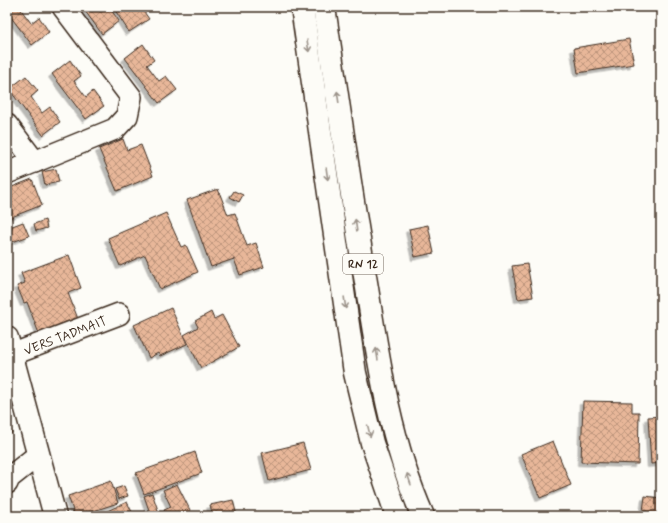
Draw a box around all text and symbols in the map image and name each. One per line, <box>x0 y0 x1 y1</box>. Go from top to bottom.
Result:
one-way arrow <box>304 39 312 52</box>
one-way arrow <box>334 91 342 104</box>
one-way arrow <box>323 167 331 180</box>
one-way arrow <box>352 219 360 232</box>
road number: RN 12 <box>343 254 383 274</box>
one-way arrow <box>341 296 349 309</box>
street label: VERS TADMAIT <box>22 313 110 360</box>
one-way arrow <box>373 348 381 361</box>
one-way arrow <box>366 424 374 437</box>
one-way arrow <box>405 474 413 486</box>

